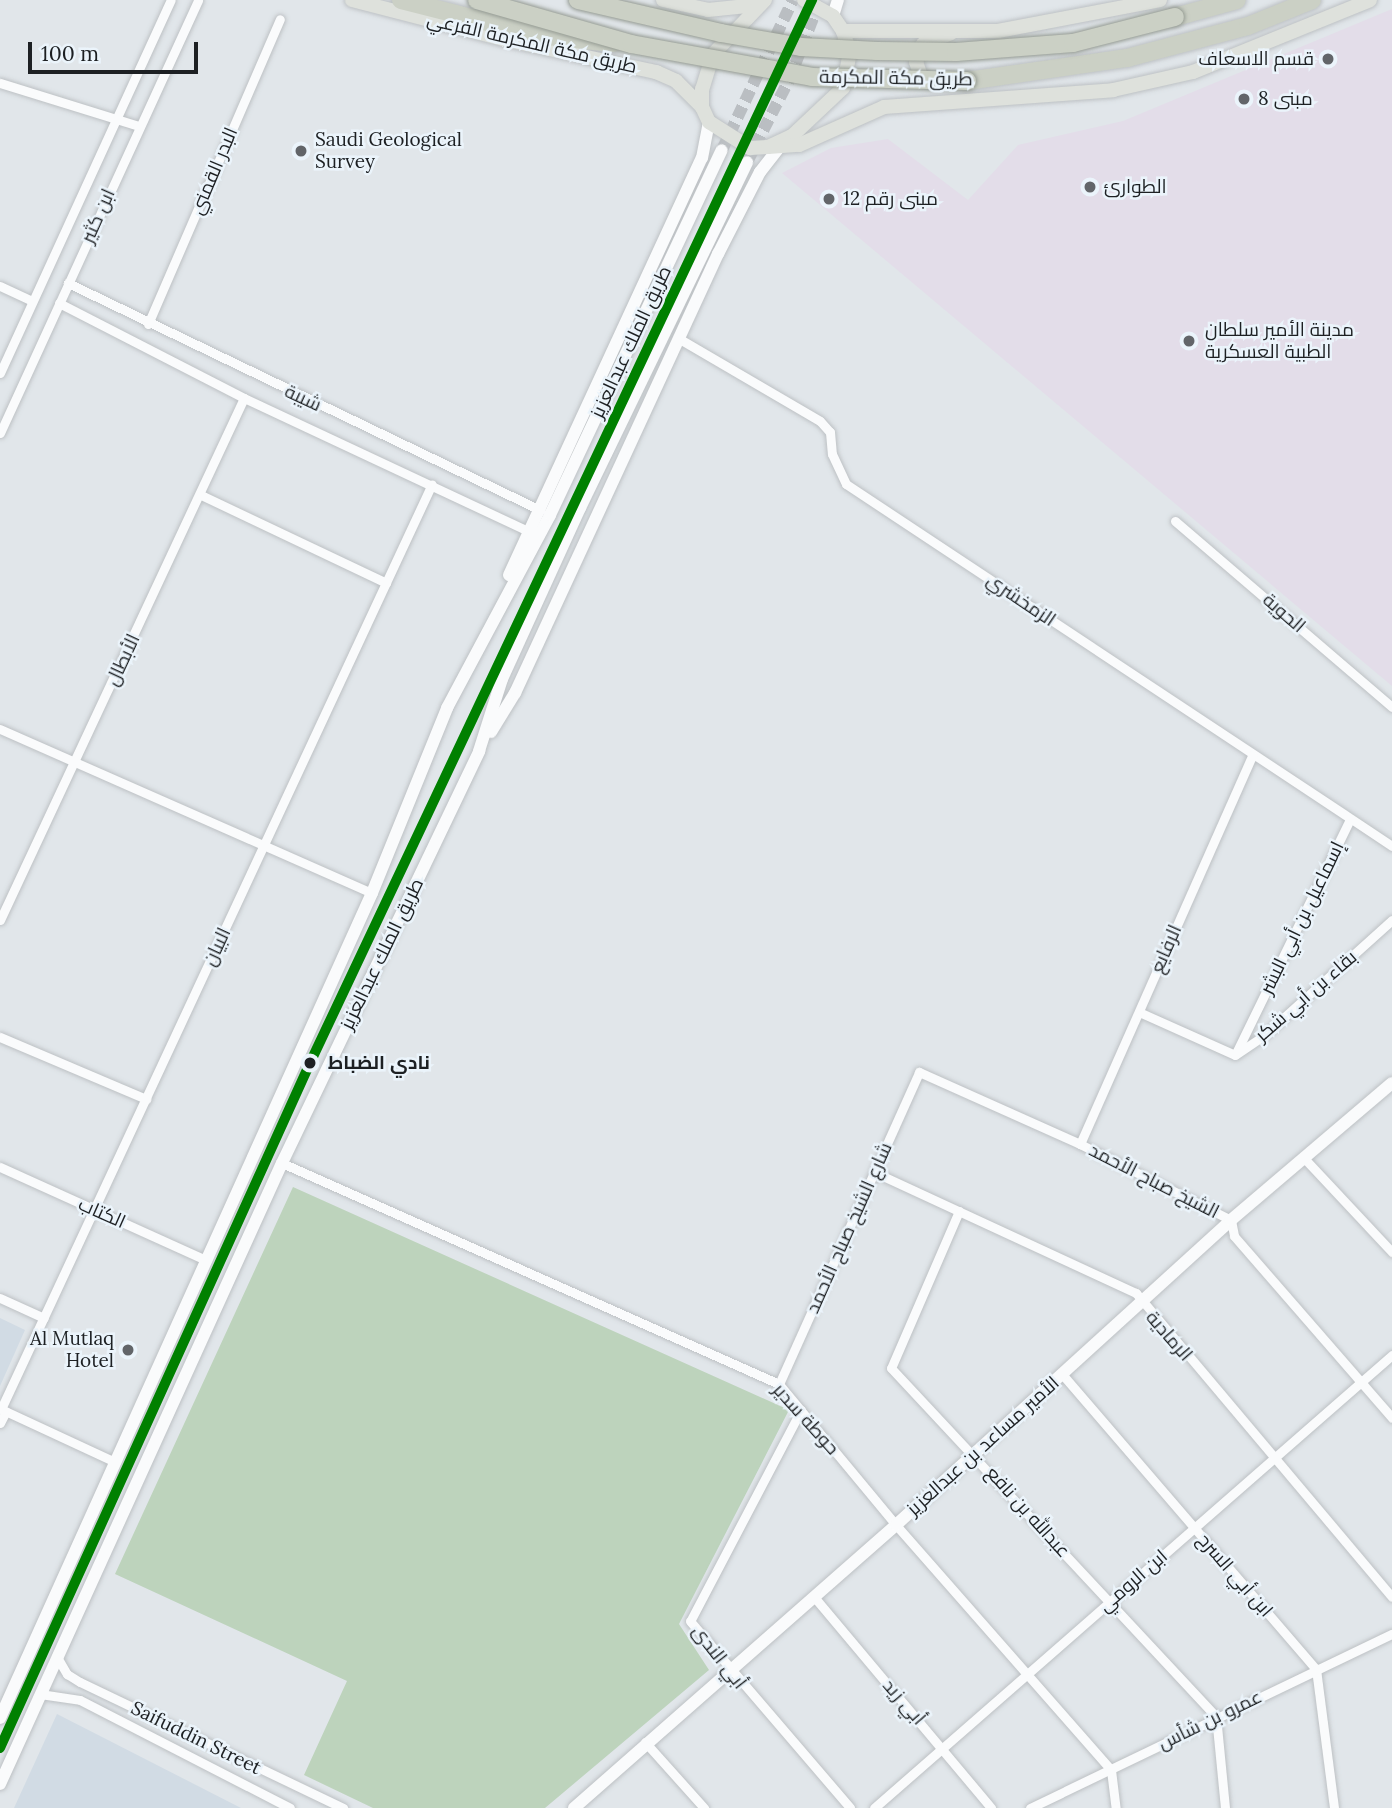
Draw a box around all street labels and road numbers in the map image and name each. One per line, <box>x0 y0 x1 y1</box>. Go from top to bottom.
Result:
street label: طريق مكة المكرمة الفرعي <box>425 8 639 78</box>
street label: طريق مكة المكرمة <box>819 65 973 91</box>
street label: البدر القمني <box>185 124 243 218</box>
street label: ابن كثير <box>76 185 120 247</box>
street label: طريق الملك عبدالعزيز <box>586 262 676 422</box>
street label: شيبة <box>281 380 325 416</box>
street label: الزمخشري <box>982 569 1060 631</box>
street label: الحوية <box>1258 588 1310 638</box>
street label: الأبطال <box>101 630 145 690</box>
street label: إسماعيل بن أبي البشر <box>1255 838 1349 998</box>
street label: طريق الملك عبدالعزيز <box>336 875 428 1033</box>
street label: الرفايع <box>1145 921 1187 977</box>
street label: البيان <box>198 924 236 970</box>
street label: بقاء بن أبي شكر <box>1250 946 1362 1046</box>
street label: الشيخ صباح الأحمد <box>1085 1138 1223 1224</box>
street label: شارع الشيخ صباح الأحمد <box>801 1139 897 1317</box>
street label: الكتاب <box>75 1193 129 1233</box>
street label: الرمادية <box>1141 1306 1197 1366</box>
street label: الأمير مساعد بن عبدالعزيز <box>902 1372 1064 1520</box>
street label: حوطة سدير <box>768 1379 844 1459</box>
street label: عبدالله بن نافع <box>981 1462 1075 1562</box>
street label: ابن أبي السرح <box>1192 1528 1278 1622</box>
street label: ابن الرومي <box>1094 1545 1172 1617</box>
street label: أبي الندى <box>687 1620 751 1694</box>
street label: أبي زيد <box>878 1674 930 1730</box>
street label: عمرو بن شأس <box>1154 1685 1266 1755</box>
street label: Saifuddin Street <box>127 1697 265 1779</box>

